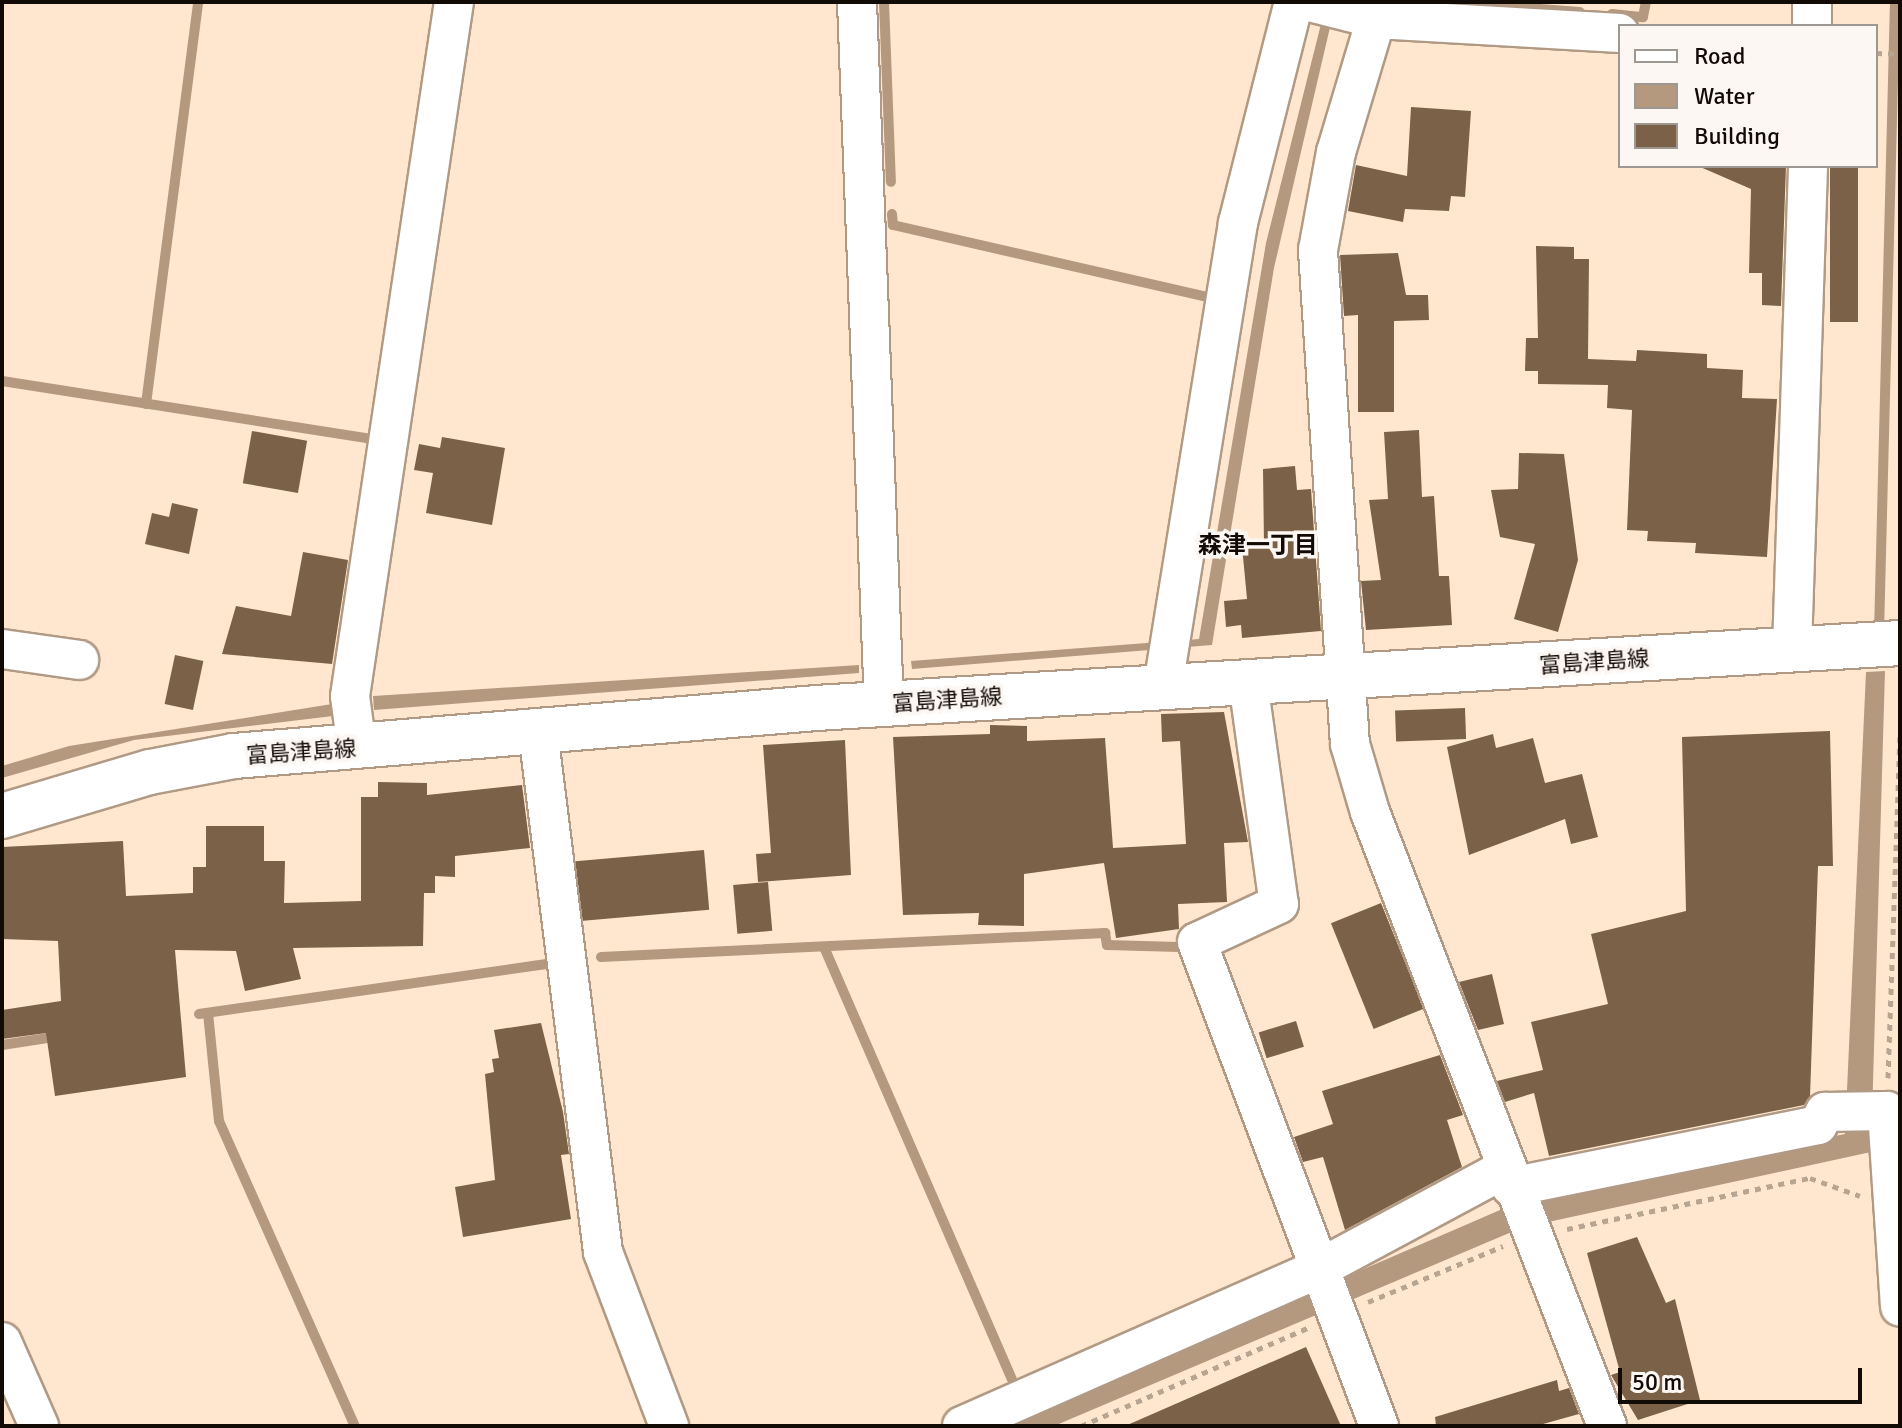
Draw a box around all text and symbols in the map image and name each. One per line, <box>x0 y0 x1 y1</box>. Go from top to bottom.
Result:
legend <box>1618 24 1878 168</box>
text: Road <box>1694 41 1745 71</box>
text: Water <box>1694 81 1754 111</box>
text: Building <box>1694 121 1780 151</box>
district label: 森津一丁目 <box>1198 532 1318 560</box>
street label: 富島津島線 <box>1538 645 1650 679</box>
street label: 富島津島線 <box>891 683 1003 717</box>
street label: 富島津島線 <box>245 735 357 769</box>
scale bar <box>1622 1352 1866 1402</box>
text: 50 m <box>1632 1367 1682 1397</box>

